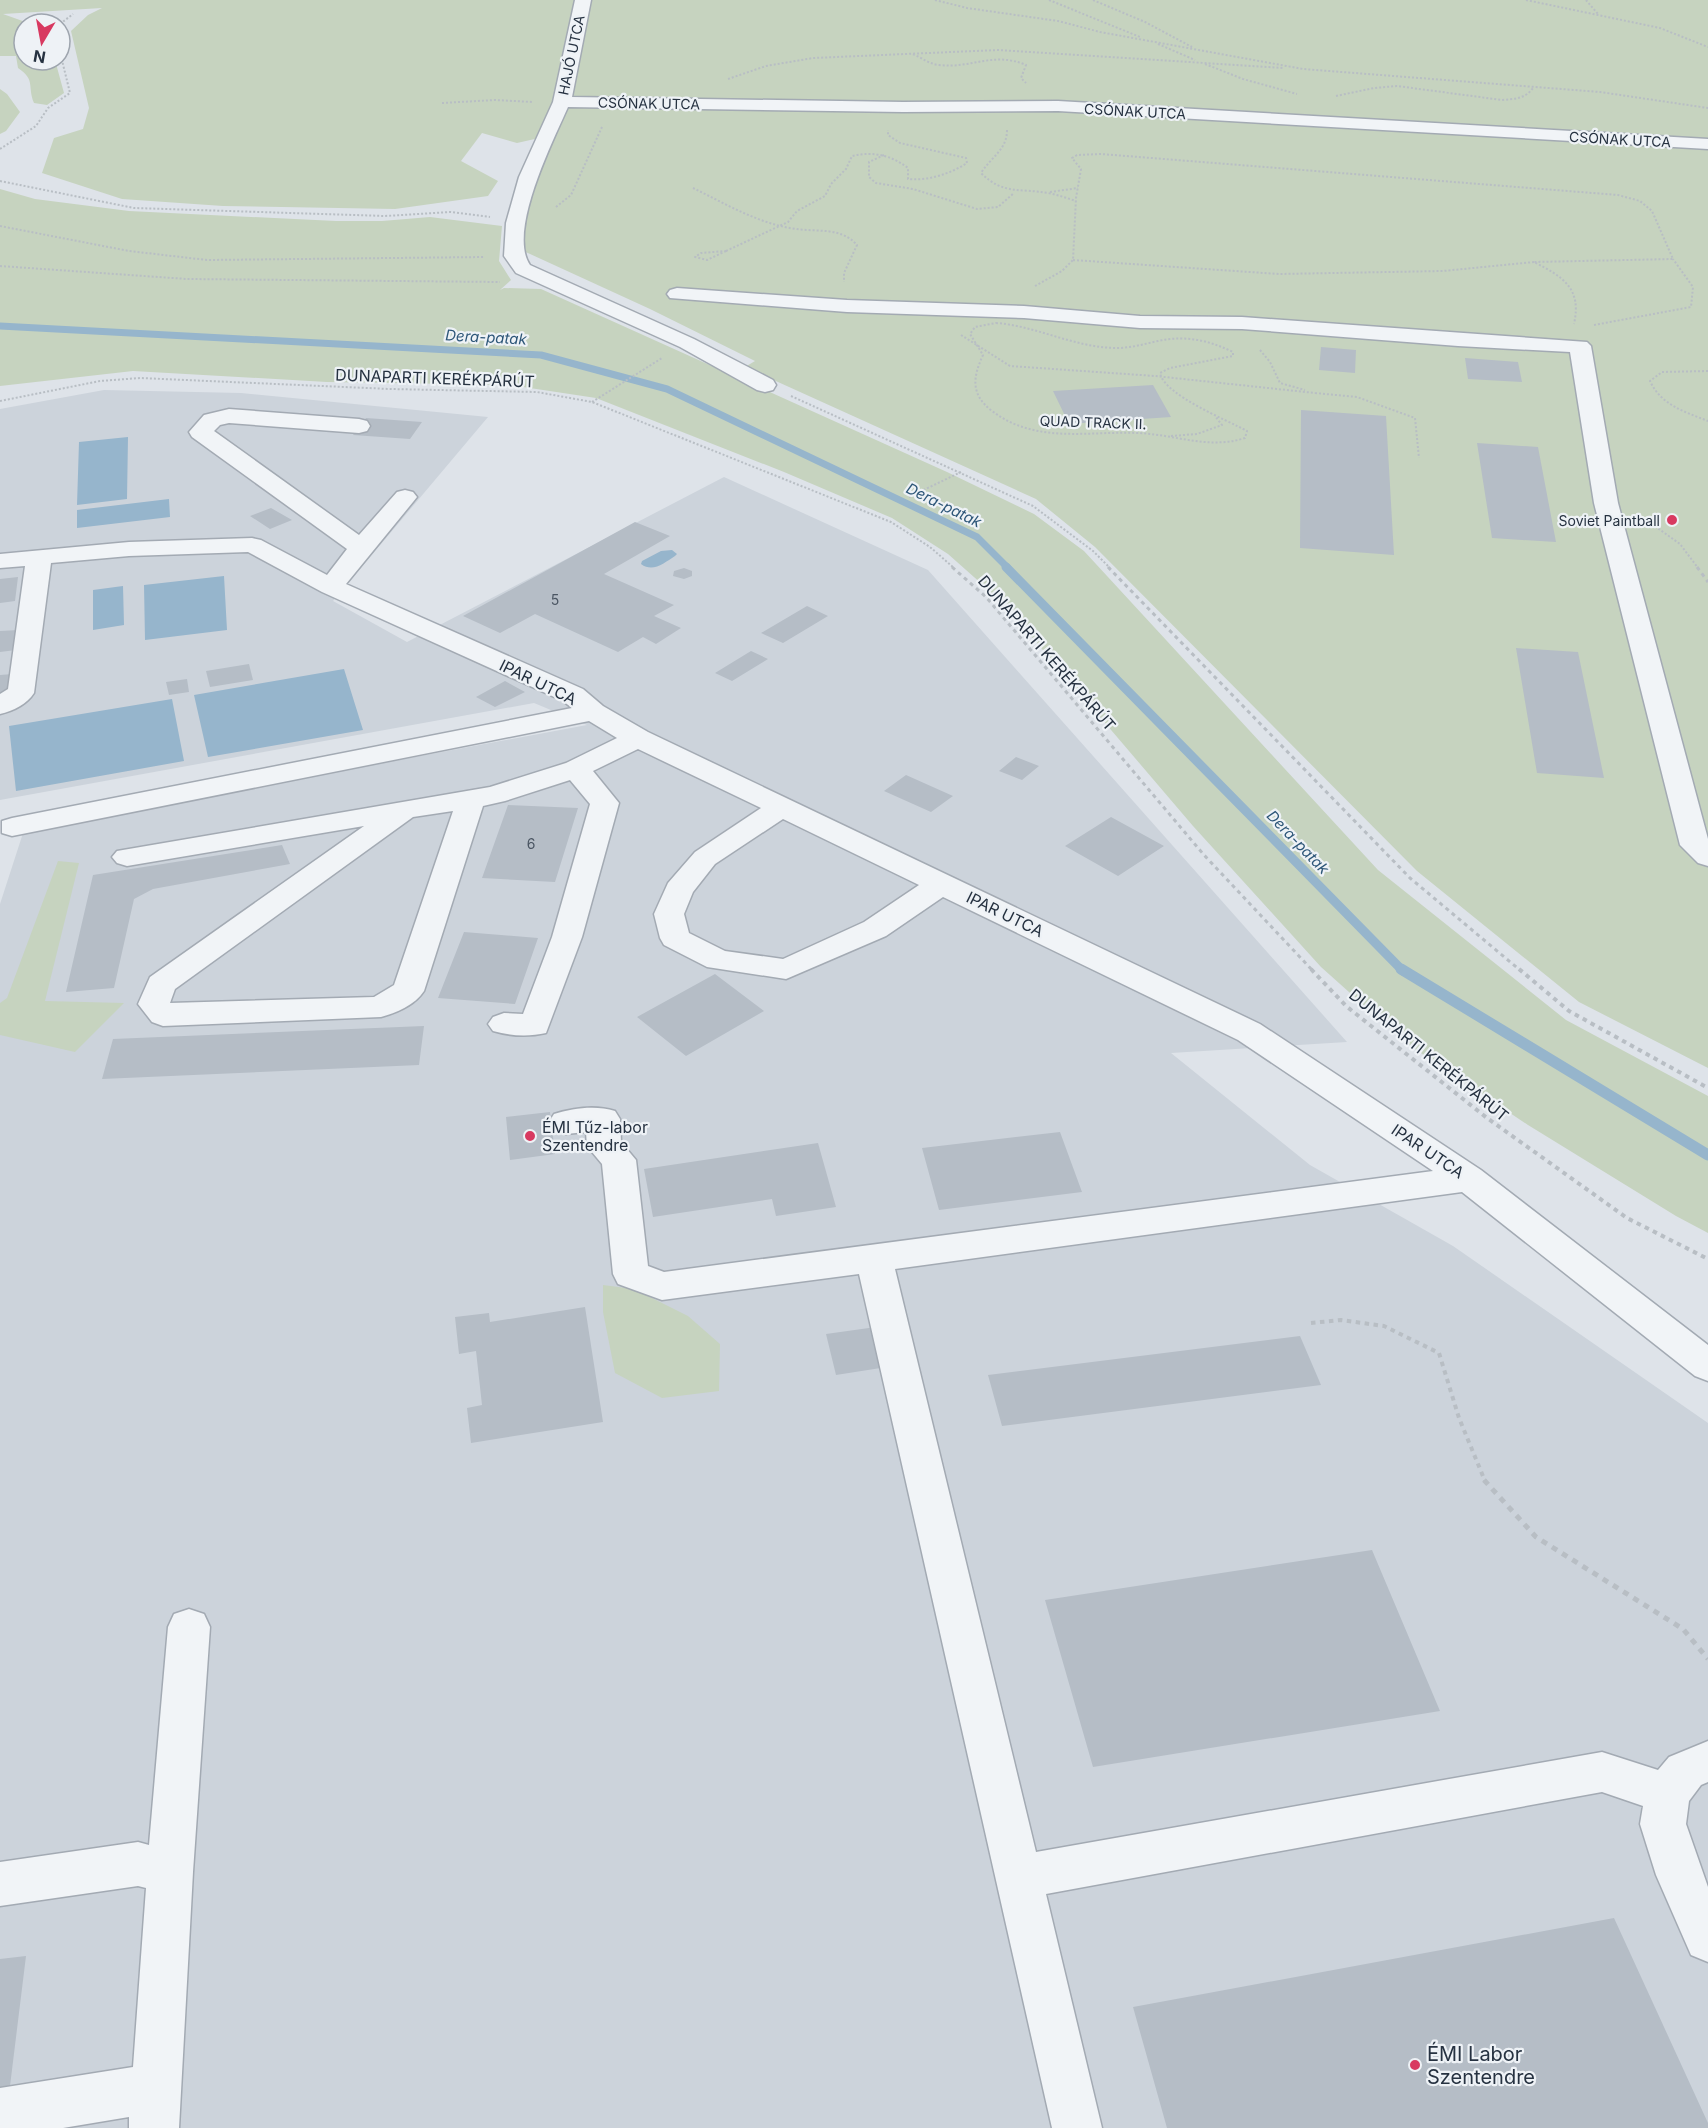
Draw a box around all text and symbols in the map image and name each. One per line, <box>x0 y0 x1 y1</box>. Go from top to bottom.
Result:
north arrow <box>12 12 72 72</box>
street label: HAJÓ UTCA <box>554 13 588 97</box>
text: N <box>32 46 47 68</box>
street label: CSÓNAK UTCA <box>598 94 701 112</box>
street label: CSÓNAK UTCA <box>1084 100 1187 122</box>
street label: CSÓNAK UTCA <box>1569 128 1672 150</box>
water label: Dera-patak <box>445 325 528 349</box>
street label: DUNAPARTI KERÉKPÁRÚT <box>335 365 535 391</box>
street label: QUAD TRACK II. <box>1039 412 1147 432</box>
water label: Dera-patak <box>903 479 986 532</box>
place label: Soviet Paintball <box>1559 512 1660 529</box>
marker: Soviet Paintball <box>1665 513 1679 527</box>
street label: DUNAPARTI KERÉKPÁRÚT <box>974 571 1120 735</box>
house number: 5 <box>551 591 559 608</box>
street label: IPAR UTCA <box>496 655 580 709</box>
water label: Dera-patak <box>1263 806 1334 878</box>
house number: 6 <box>527 835 535 852</box>
street label: IPAR UTCA <box>963 887 1047 941</box>
street label: DUNAPARTI KERÉKPÁRÚT <box>1345 984 1513 1126</box>
place label: ÉMI Tűz-labor Szentendre <box>542 1117 648 1155</box>
street label: IPAR UTCA <box>1388 1119 1468 1183</box>
marker: ÉMI Tűz-labor Szentendre <box>523 1129 537 1143</box>
place label: ÉMI Labor Szentendre <box>1427 2041 1535 2089</box>
marker: ÉMI Labor Szentendre <box>1408 2058 1422 2072</box>

